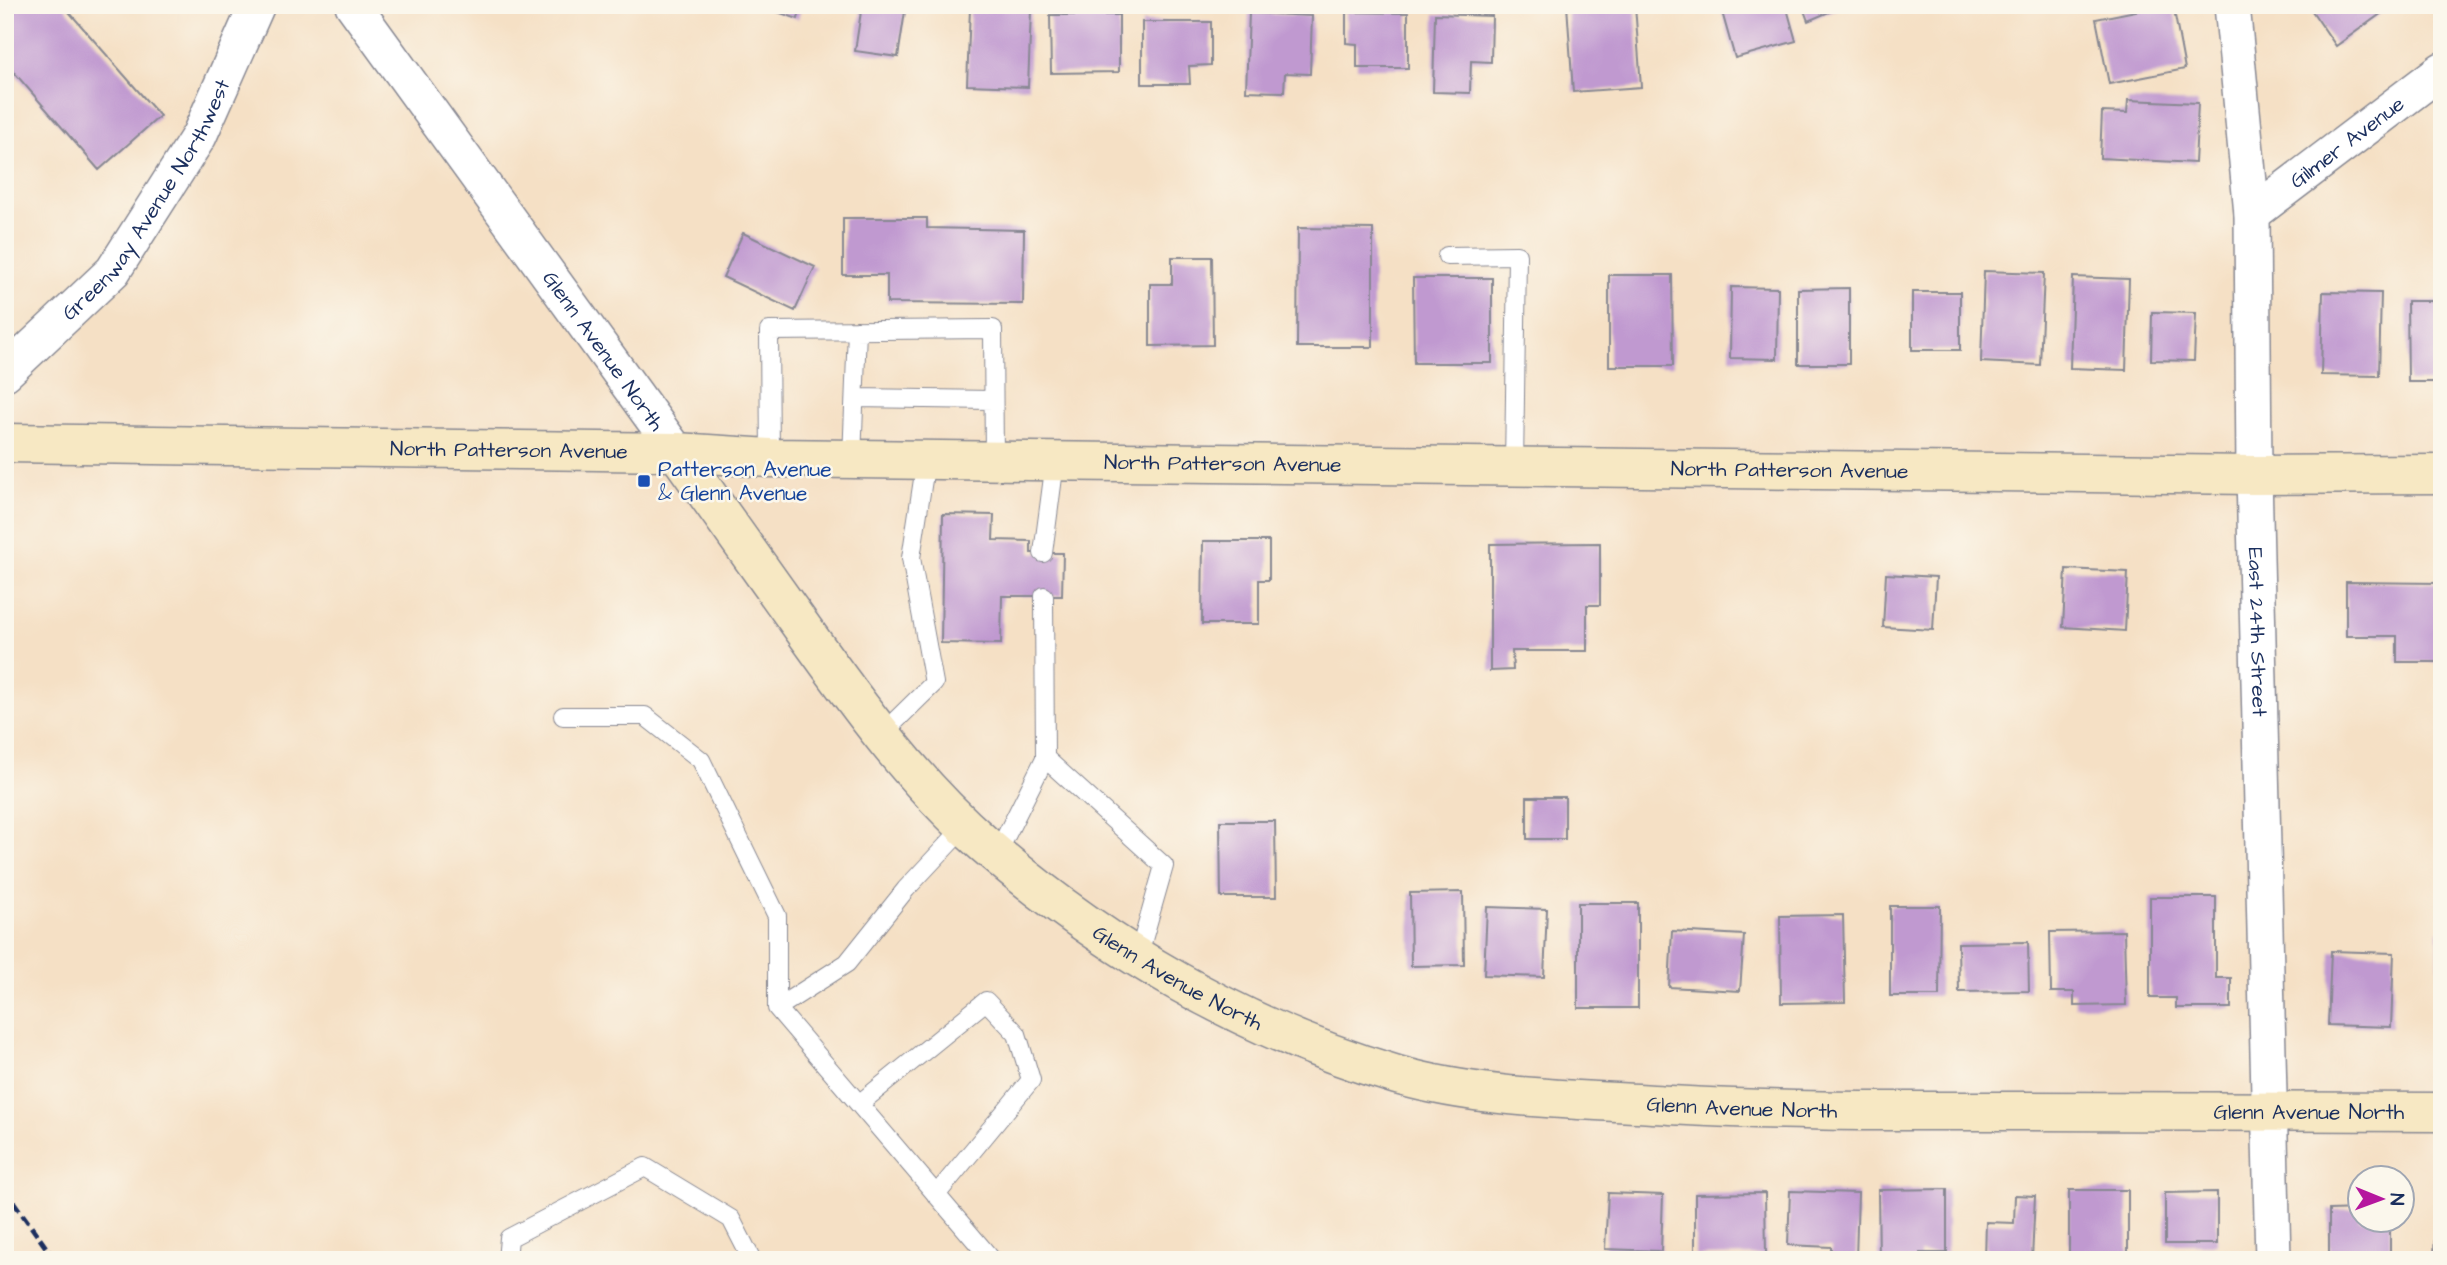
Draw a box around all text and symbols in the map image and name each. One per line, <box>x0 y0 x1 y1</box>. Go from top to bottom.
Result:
street label: Greenway Avenue Northwest <box>56 74 237 327</box>
street label: Gilmer Avenue <box>2284 90 2411 195</box>
street label: Glenn Avenue North <box>535 265 671 437</box>
street label: North Patterson Avenue <box>390 434 628 466</box>
street label: North Patterson Avenue <box>1104 448 1342 480</box>
street label: North Patterson Avenue <box>1671 454 1909 486</box>
place label: Patterson Avenue & Glenn Avenue <box>658 455 832 508</box>
marker: Patterson Avenue & Glenn Avenue <box>636 473 652 489</box>
street label: East 24th Street <box>2241 547 2274 717</box>
street label: Glenn Avenue North <box>1087 918 1267 1038</box>
street label: Glenn Avenue North <box>1646 1090 1838 1126</box>
street label: Glenn Avenue North <box>2213 1098 2405 1127</box>
north arrow <box>2346 1164 2416 1234</box>
text: N <box>2383 1193 2410 1206</box>

